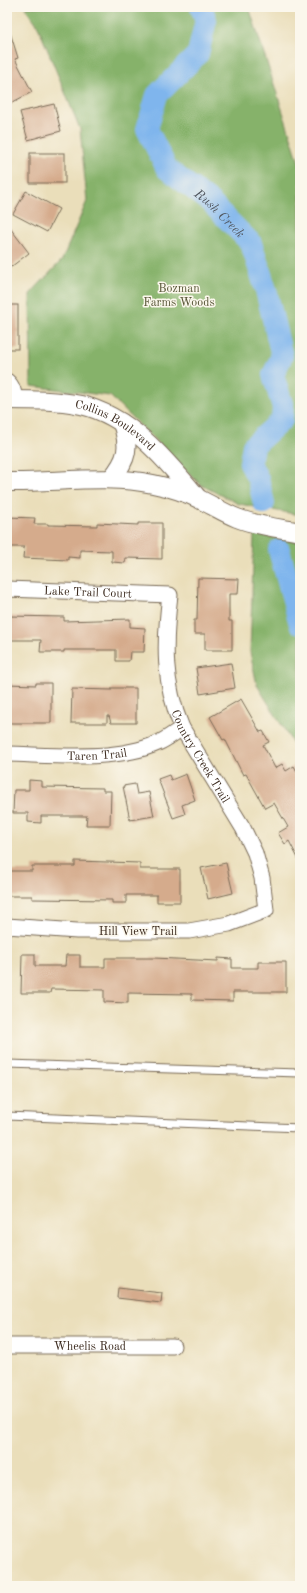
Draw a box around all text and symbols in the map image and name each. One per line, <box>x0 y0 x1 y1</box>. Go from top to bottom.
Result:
water label: Rush Creek <box>191 187 247 241</box>
park label: Bozman Farms Woods <box>143 283 215 309</box>
street label: Collins Boulevard <box>74 399 157 453</box>
street label: Lake Trail Court <box>44 585 132 601</box>
street label: Country Creek Trail <box>169 708 231 805</box>
street label: Taren Trail <box>67 747 128 763</box>
street label: Hill View Trail <box>99 926 177 938</box>
street label: Wheelis Road <box>54 1341 126 1353</box>

